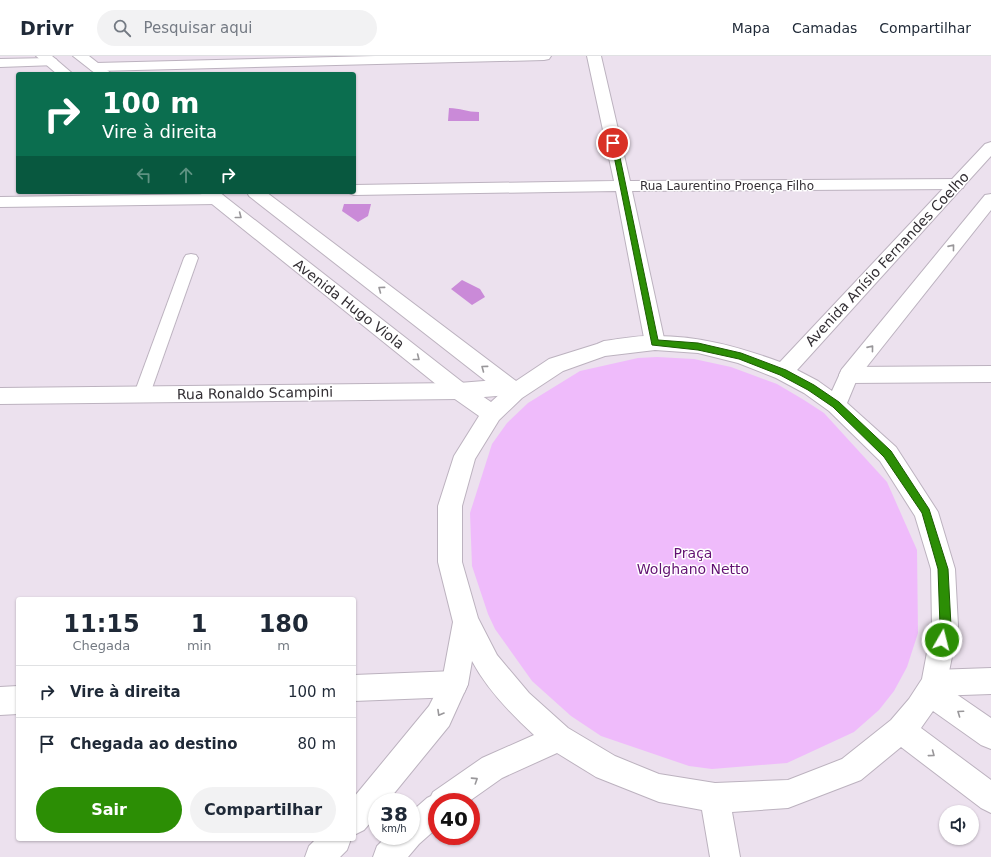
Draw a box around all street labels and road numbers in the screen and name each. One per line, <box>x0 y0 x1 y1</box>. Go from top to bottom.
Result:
street label: Avenida Anísio Fernandes Coelho <box>802 169 972 349</box>
street label: Rua Laurentino Proença Filho <box>640 179 814 193</box>
street label: Avenida Hugo Viola <box>291 256 407 352</box>
street label: Rua Ronaldo Scampini <box>177 384 333 402</box>

